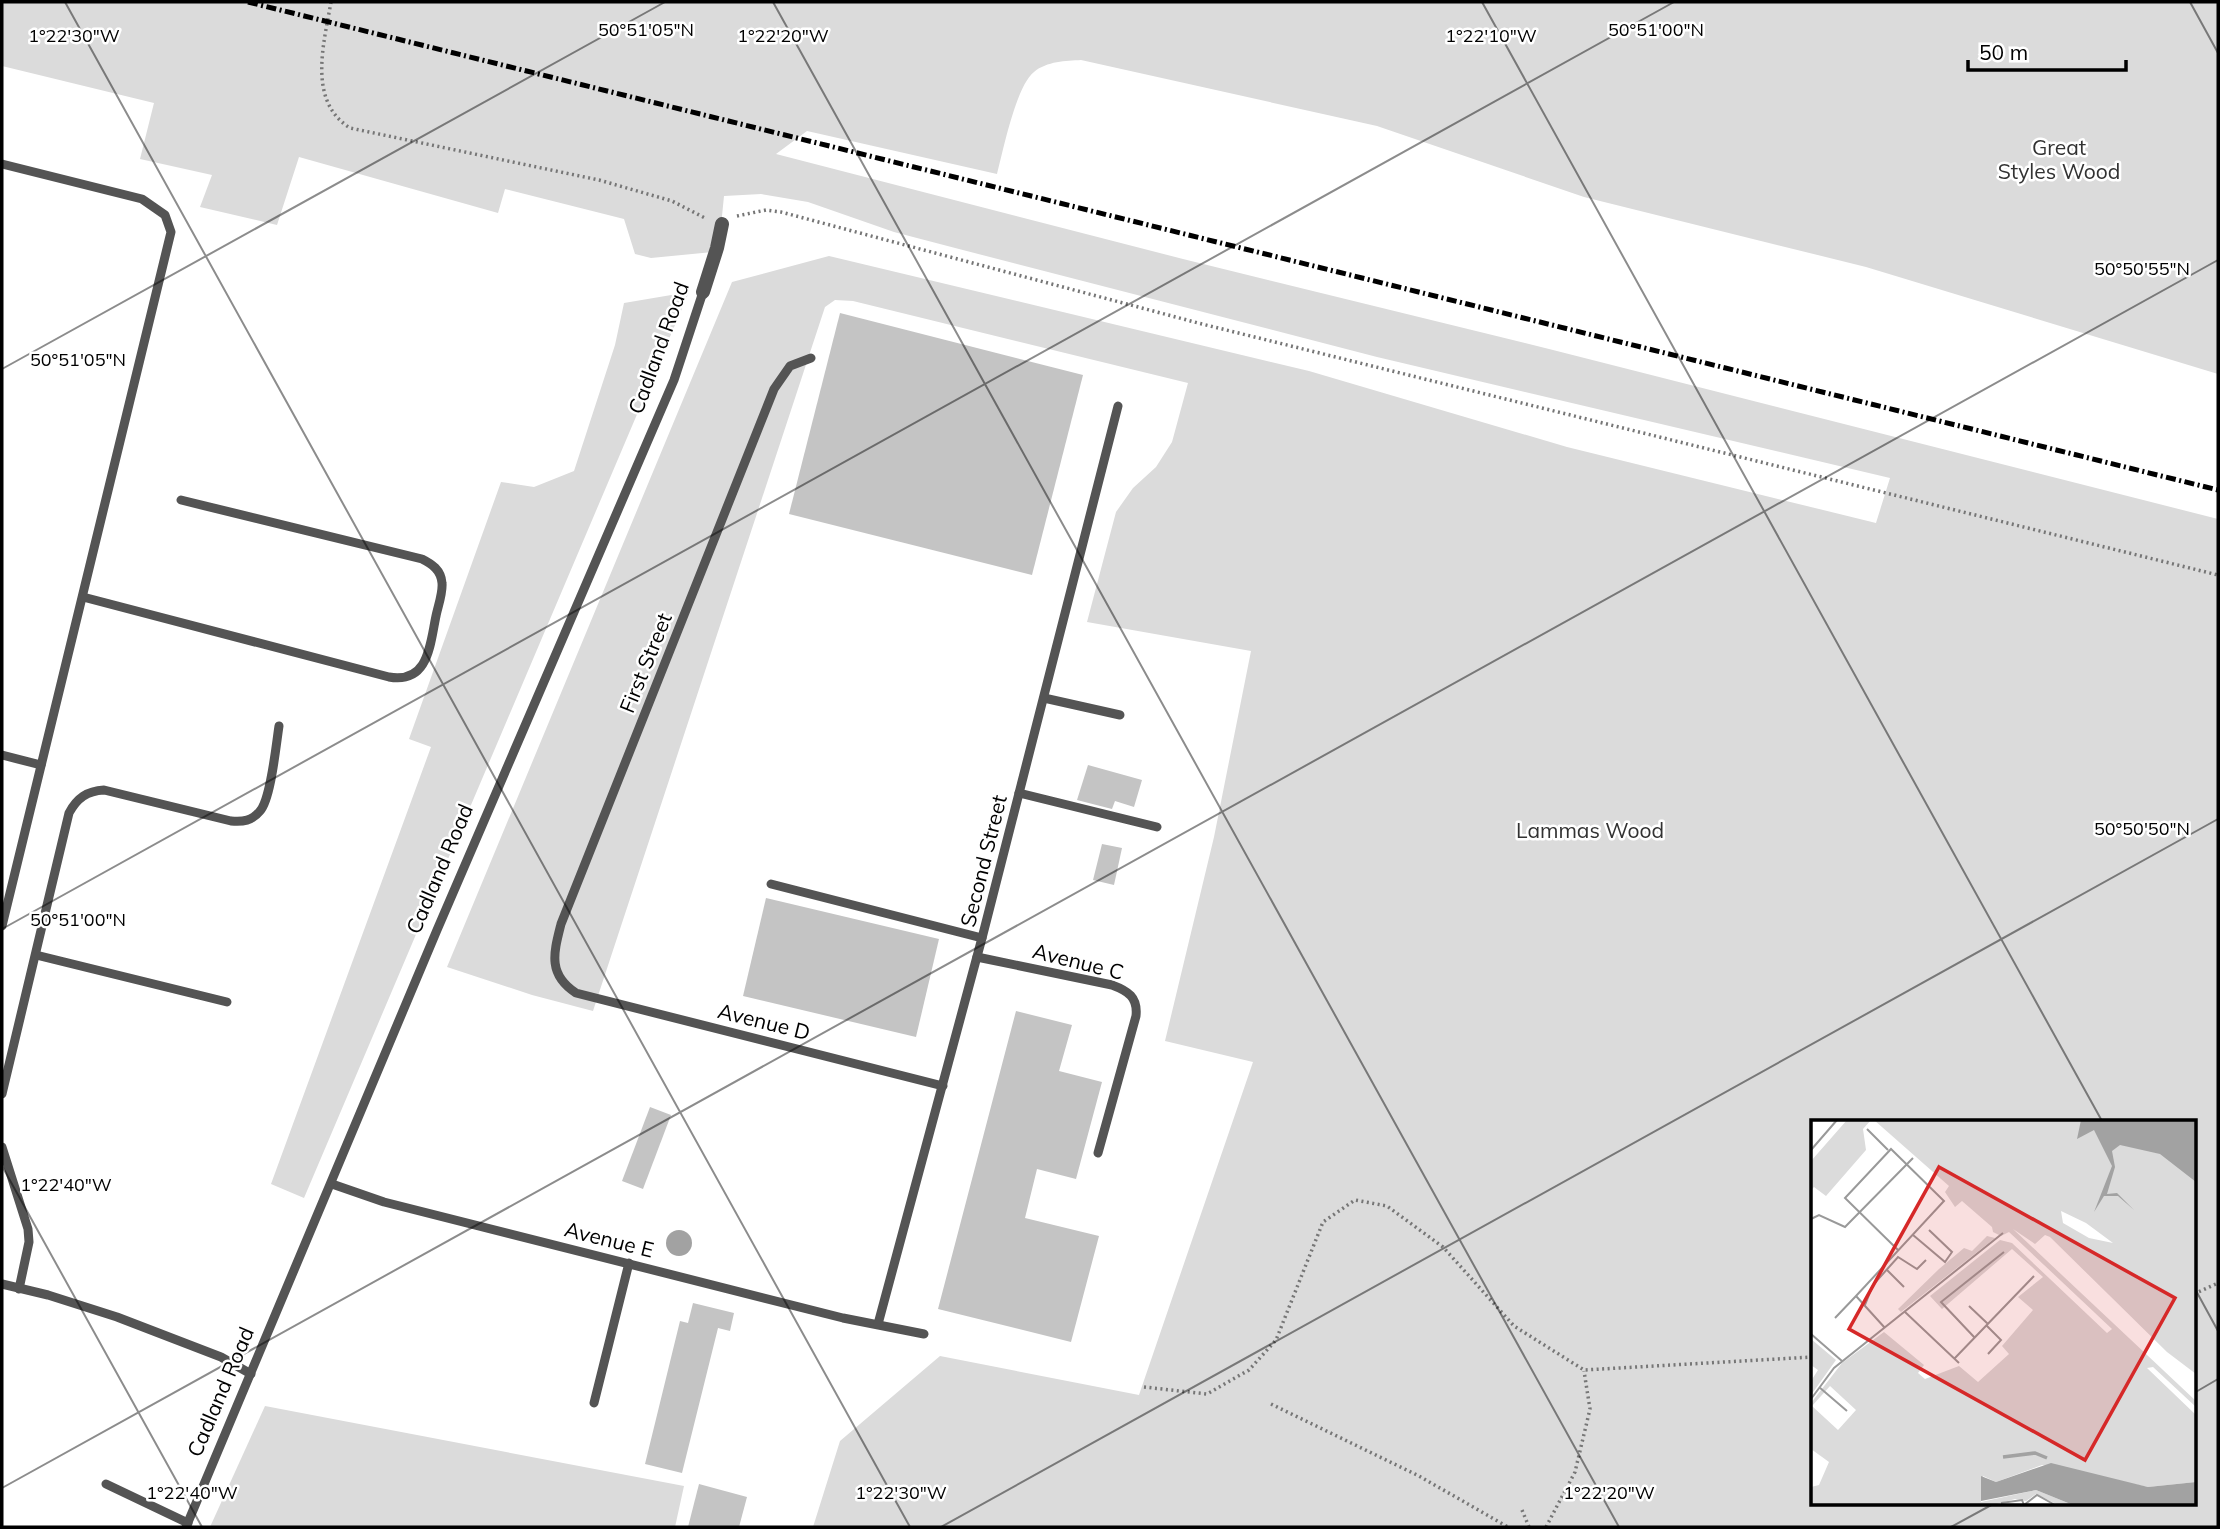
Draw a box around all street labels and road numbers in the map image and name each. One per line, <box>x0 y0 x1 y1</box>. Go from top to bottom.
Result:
street label: Cadland Road <box>622 278 694 417</box>
street label: First Street <box>613 609 677 716</box>
street label: Second Street <box>954 792 1012 929</box>
street label: Cadland Road <box>400 800 478 938</box>
street label: Avenue C <box>1030 937 1127 985</box>
street label: Avenue D <box>715 997 813 1045</box>
street label: Avenue E <box>562 1215 657 1263</box>
street label: Cadland Road <box>181 1323 259 1461</box>

